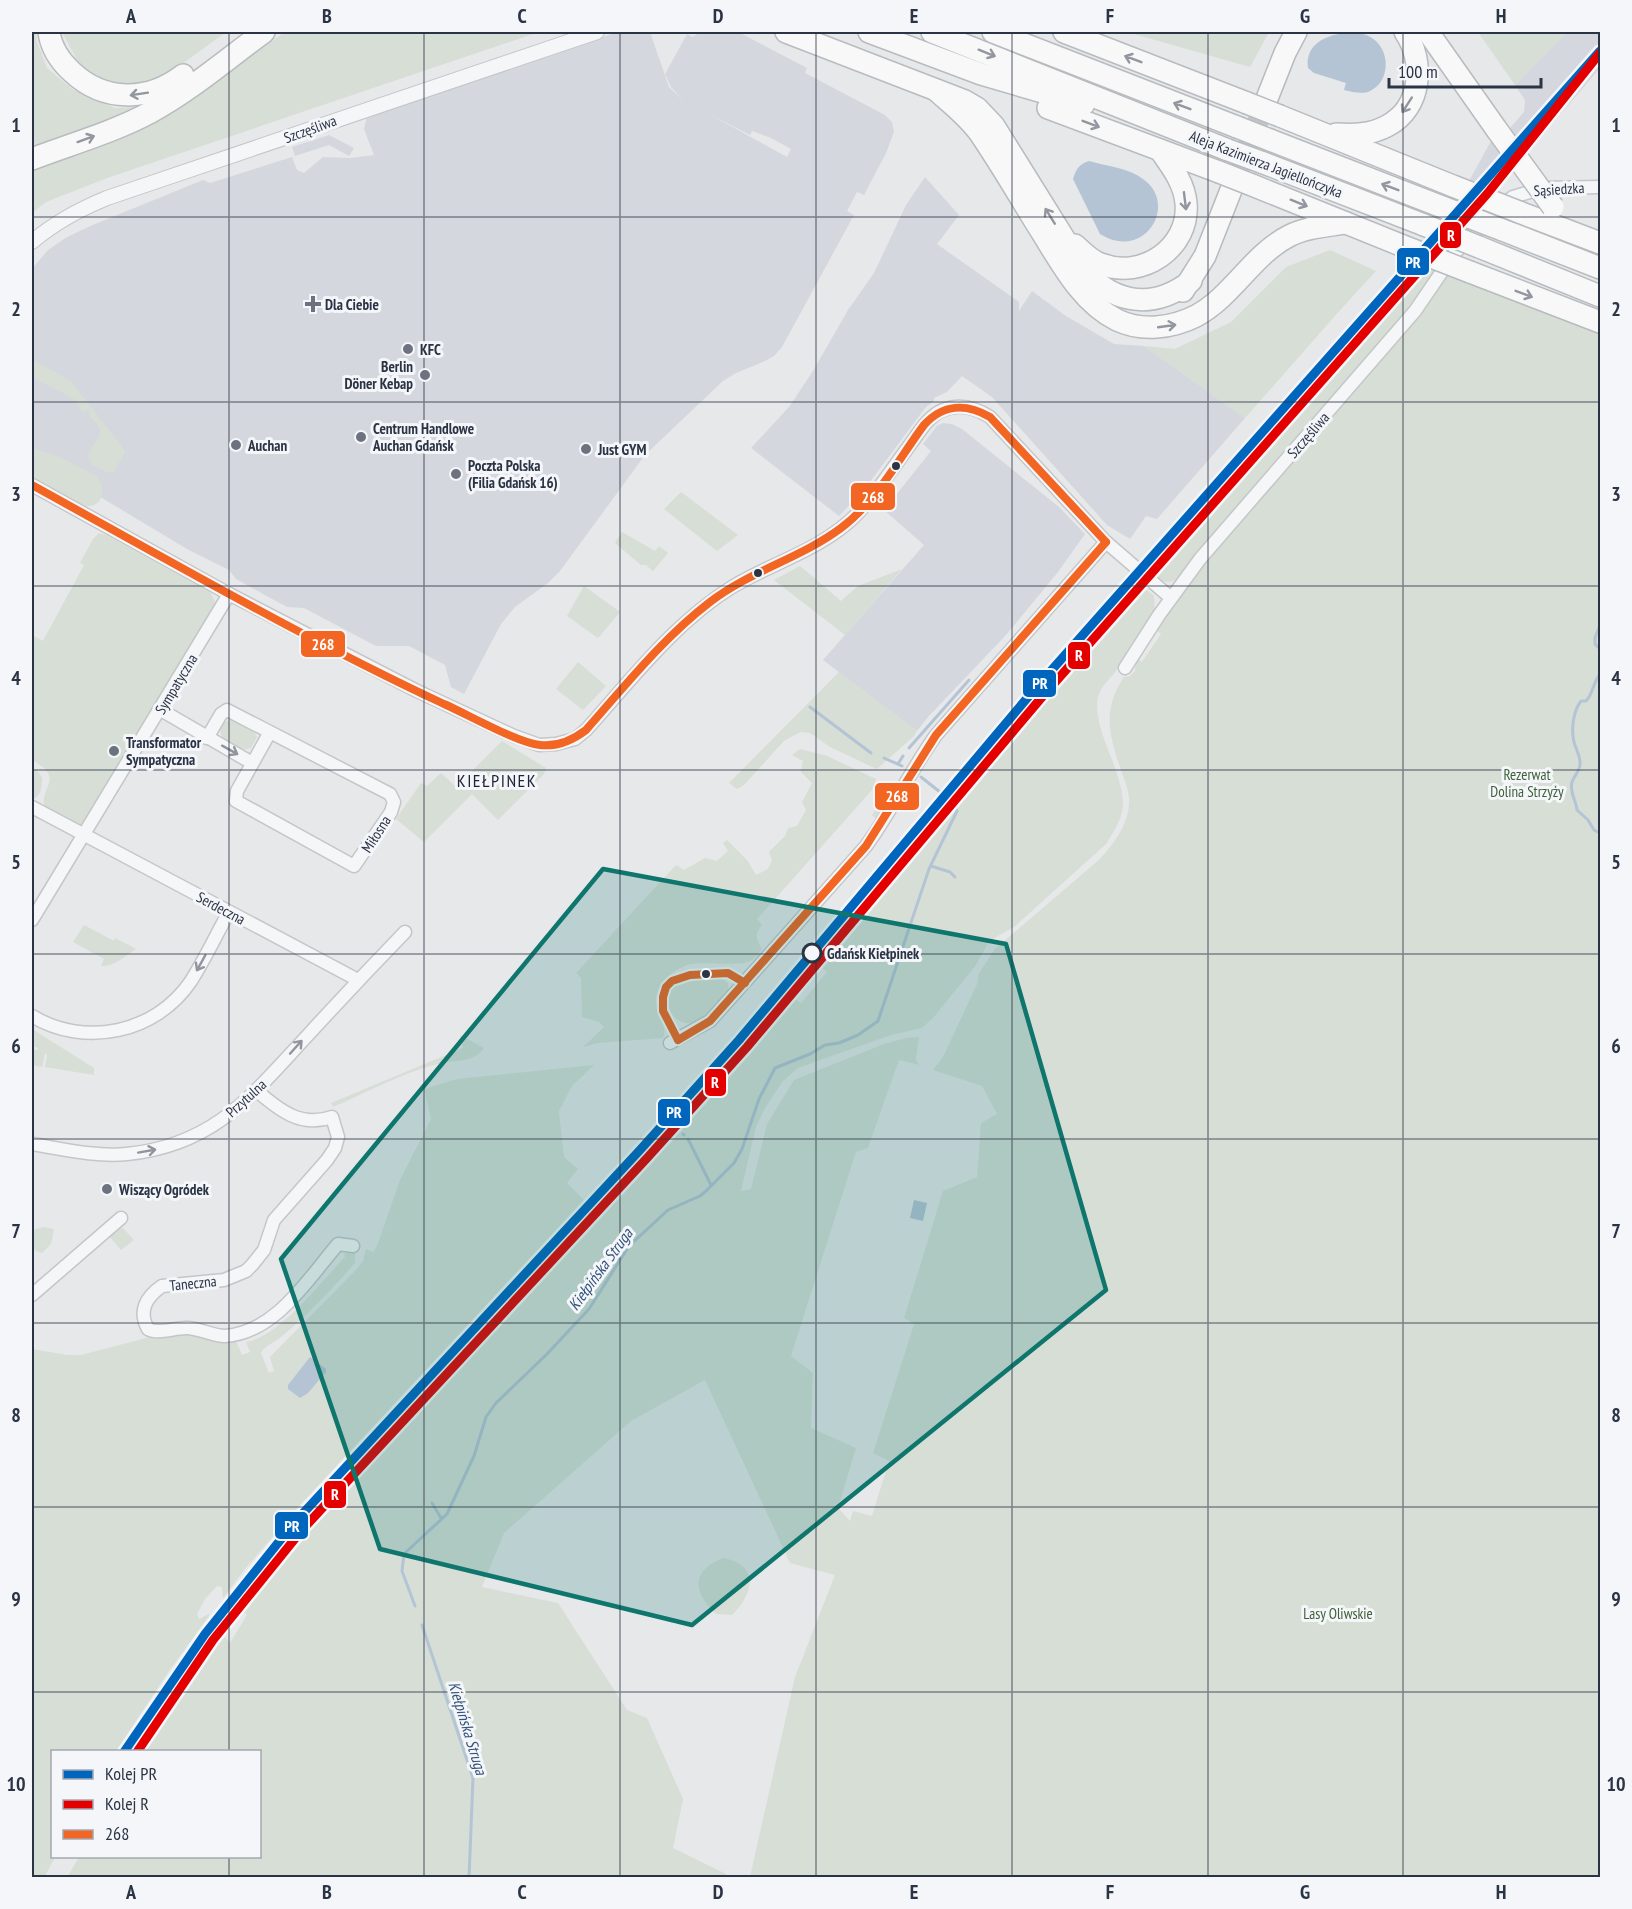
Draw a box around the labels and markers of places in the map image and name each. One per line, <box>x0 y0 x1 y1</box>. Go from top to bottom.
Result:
place label: Dla Ciebie <box>325 295 379 314</box>
marker: Dla Ciebie <box>306 297 320 311</box>
place label: KFC <box>420 340 441 359</box>
marker: KFC <box>401 342 415 356</box>
place label: Berlin Döner Kebap <box>345 357 413 393</box>
marker: Berlin Döner Kebap <box>418 368 432 382</box>
place label: Centrum Handlowe Auchan Gdańsk <box>372 419 474 455</box>
marker: Centrum Handlowe Auchan Gdańsk <box>354 430 368 444</box>
place label: Auchan <box>247 436 287 455</box>
marker: Auchan <box>229 438 243 452</box>
place label: Just GYM <box>597 440 646 459</box>
marker: Just GYM <box>579 442 593 456</box>
place label: Poczta Polska (Filia Gdańsk 16) <box>468 456 558 492</box>
unlabelled marker <box>890 460 902 472</box>
marker: Poczta Polska (Filia Gdańsk 16) <box>449 467 463 481</box>
unlabelled marker <box>752 567 764 579</box>
place label: Transformator Sympatyczna <box>126 733 202 769</box>
marker: Transformator Sympatyczna <box>107 744 121 758</box>
marker: Gdańsk Kiełpinek <box>802 943 822 963</box>
place label: Gdańsk Kiełpinek <box>827 944 920 963</box>
unlabelled marker <box>700 968 712 980</box>
place label: Wiszący Ogródek <box>118 1180 210 1199</box>
marker: Wiszący Ogródek <box>100 1182 114 1196</box>

